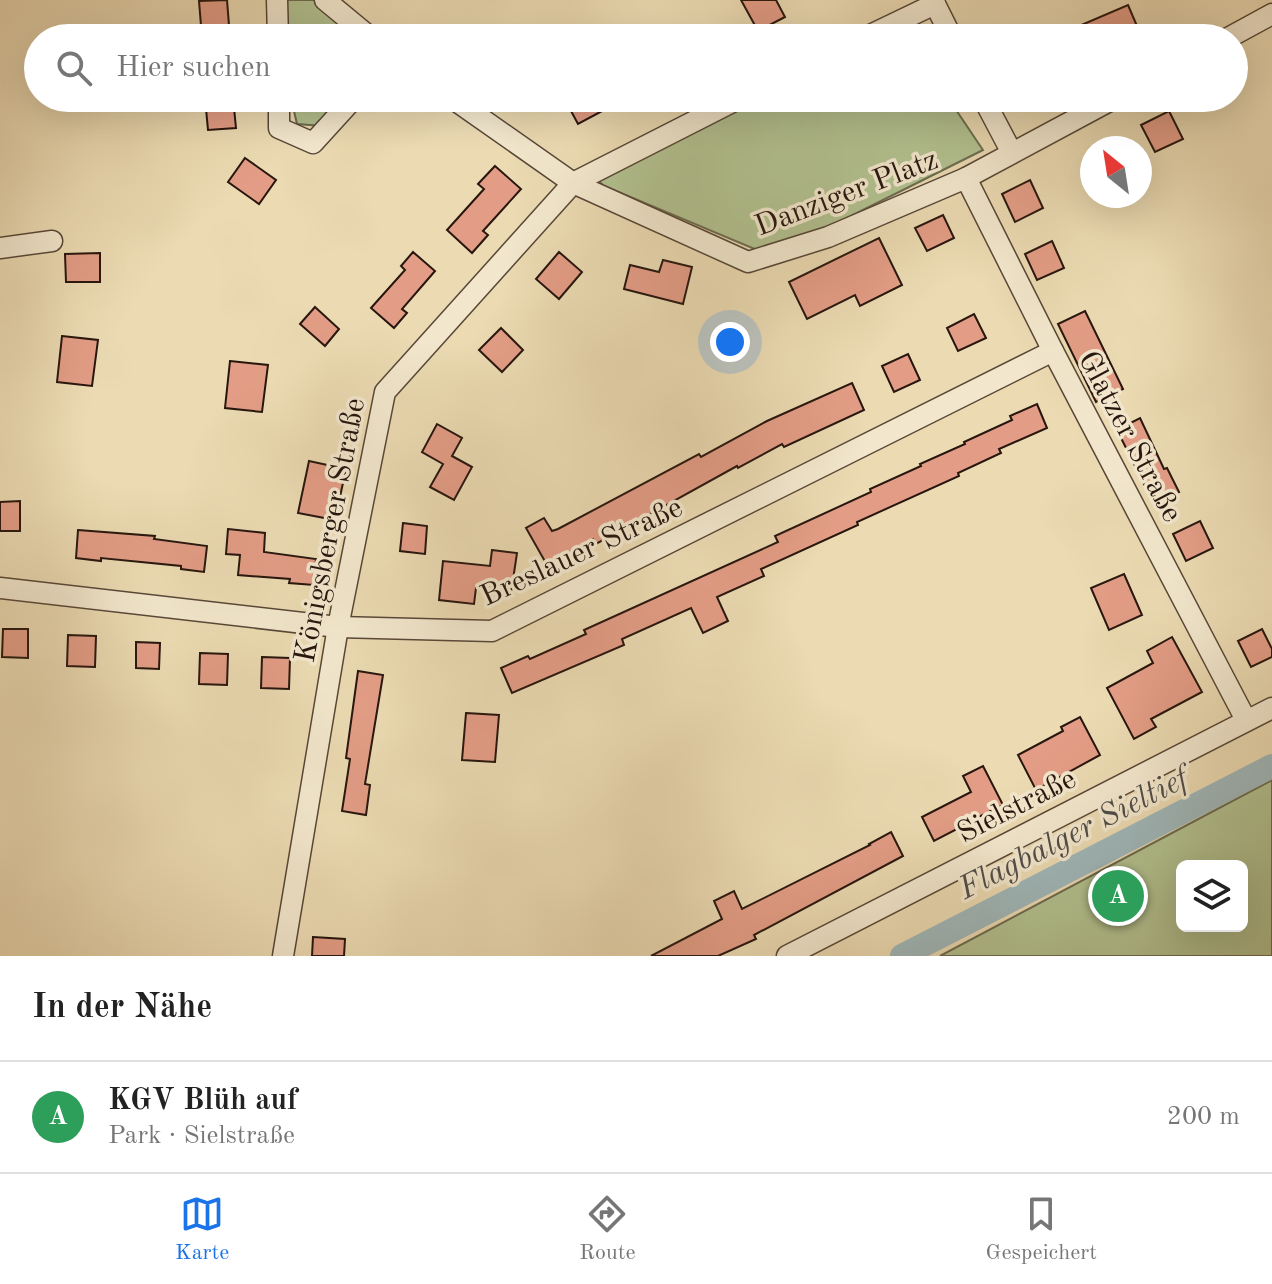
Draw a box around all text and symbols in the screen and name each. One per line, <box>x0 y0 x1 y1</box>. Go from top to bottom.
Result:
search box <box>24 24 1248 112</box>
icon: search <box>52 46 96 90</box>
text: Hier suchen <box>116 53 271 83</box>
north arrow <box>1080 136 1152 208</box>
street label: Danziger Platz <box>751 145 942 243</box>
your location <box>710 322 750 362</box>
street label: Glatzer Straße <box>1072 347 1187 527</box>
street label: Königsberger Straße <box>291 395 371 665</box>
street label: Breslauer Straße <box>476 493 687 613</box>
water label: Flagbalger Sieltief <box>953 761 1199 907</box>
street label: Sielstraße <box>953 764 1081 849</box>
map controls <box>1176 860 1248 932</box>
button: layers <box>1176 860 1248 932</box>
pin: A <box>1092 866 1144 926</box>
text: In der Nähe <box>32 991 212 1025</box>
text: KGV Blüh auf <box>108 1086 298 1116</box>
text: A <box>48 1104 68 1130</box>
text: 200 m <box>1167 1104 1240 1130</box>
text: Park · Sielstraße <box>108 1123 295 1149</box>
tab: Karte <box>175 1192 229 1267</box>
tab: Route <box>579 1192 636 1267</box>
tab: Gespeichert <box>986 1192 1097 1267</box>

